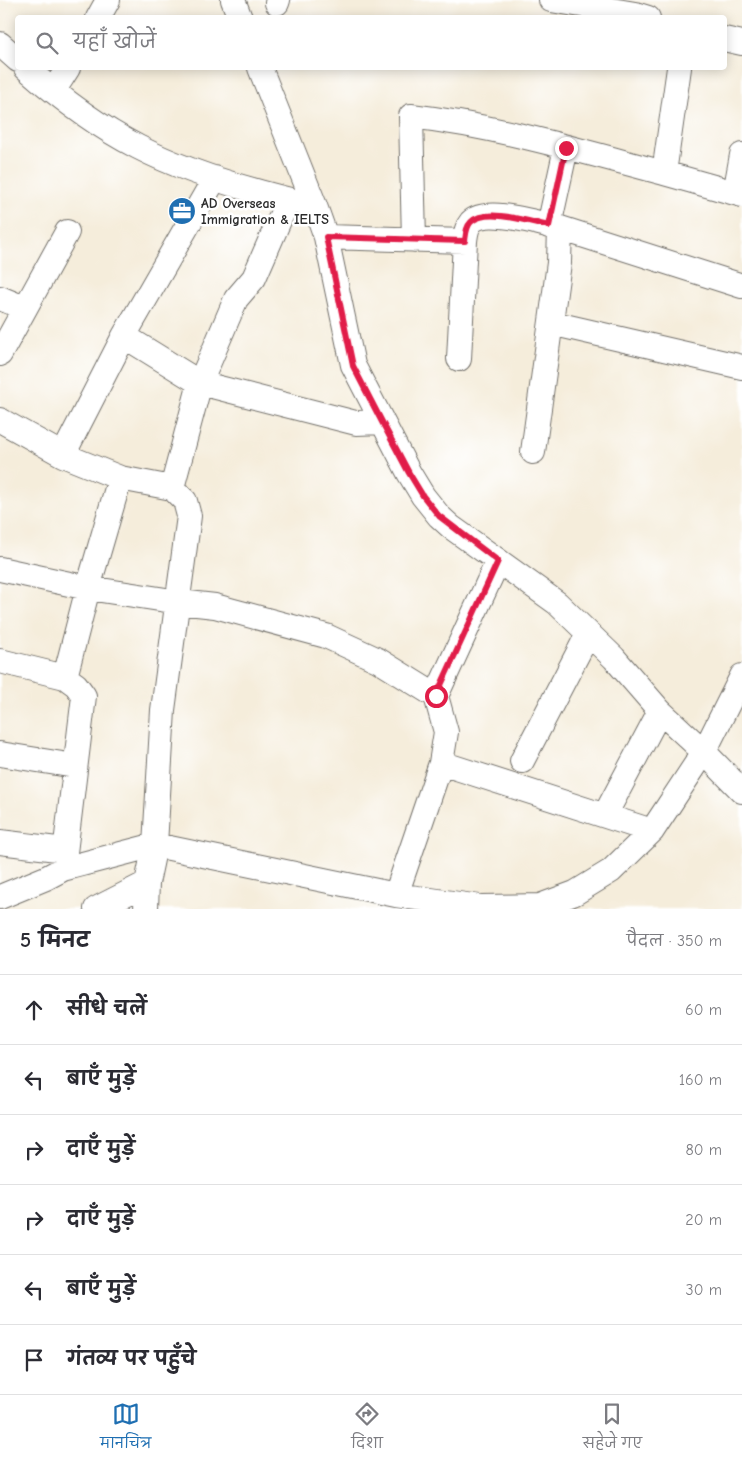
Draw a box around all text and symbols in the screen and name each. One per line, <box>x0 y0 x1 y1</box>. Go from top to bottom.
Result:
search box <box>15 15 727 70</box>
icon: search <box>33 29 61 57</box>
text: यहाँ खोजें <box>73 31 156 53</box>
route end <box>555 137 578 160</box>
place label: AD Overseas Immigration & IELTS <box>201 195 329 228</box>
office icon: AD Overseas Immigration & IELTS <box>167 196 197 226</box>
route start <box>425 685 448 708</box>
text: 5 मिनट <box>20 928 90 952</box>
text: पैदल · 350 m <box>626 932 722 950</box>
icon: ahead <box>20 996 48 1024</box>
text: सीधे चलें <box>67 998 147 1020</box>
text: 60 m <box>685 1001 722 1019</box>
icon: left <box>20 1066 48 1094</box>
text: बाएँ मुड़ें <box>67 1068 136 1090</box>
text: 160 m <box>679 1071 722 1089</box>
icon: right <box>20 1136 48 1164</box>
text: दाएँ मुड़ें <box>67 1138 135 1160</box>
text: 80 m <box>685 1141 722 1159</box>
icon: right <box>20 1206 48 1234</box>
text: दाएँ मुड़ें <box>67 1208 135 1230</box>
text: 20 m <box>685 1211 722 1229</box>
icon: left <box>20 1276 48 1304</box>
text: बाएँ मुड़ें <box>67 1278 136 1300</box>
text: 30 m <box>686 1281 722 1299</box>
icon: arrive <box>20 1346 48 1374</box>
text: गंतव्य पर पहुँचे <box>67 1348 196 1370</box>
tab: मानचित्र <box>100 1400 151 1459</box>
tab: दिशा <box>351 1400 383 1459</box>
tab: सहेजे गए <box>583 1400 642 1459</box>

